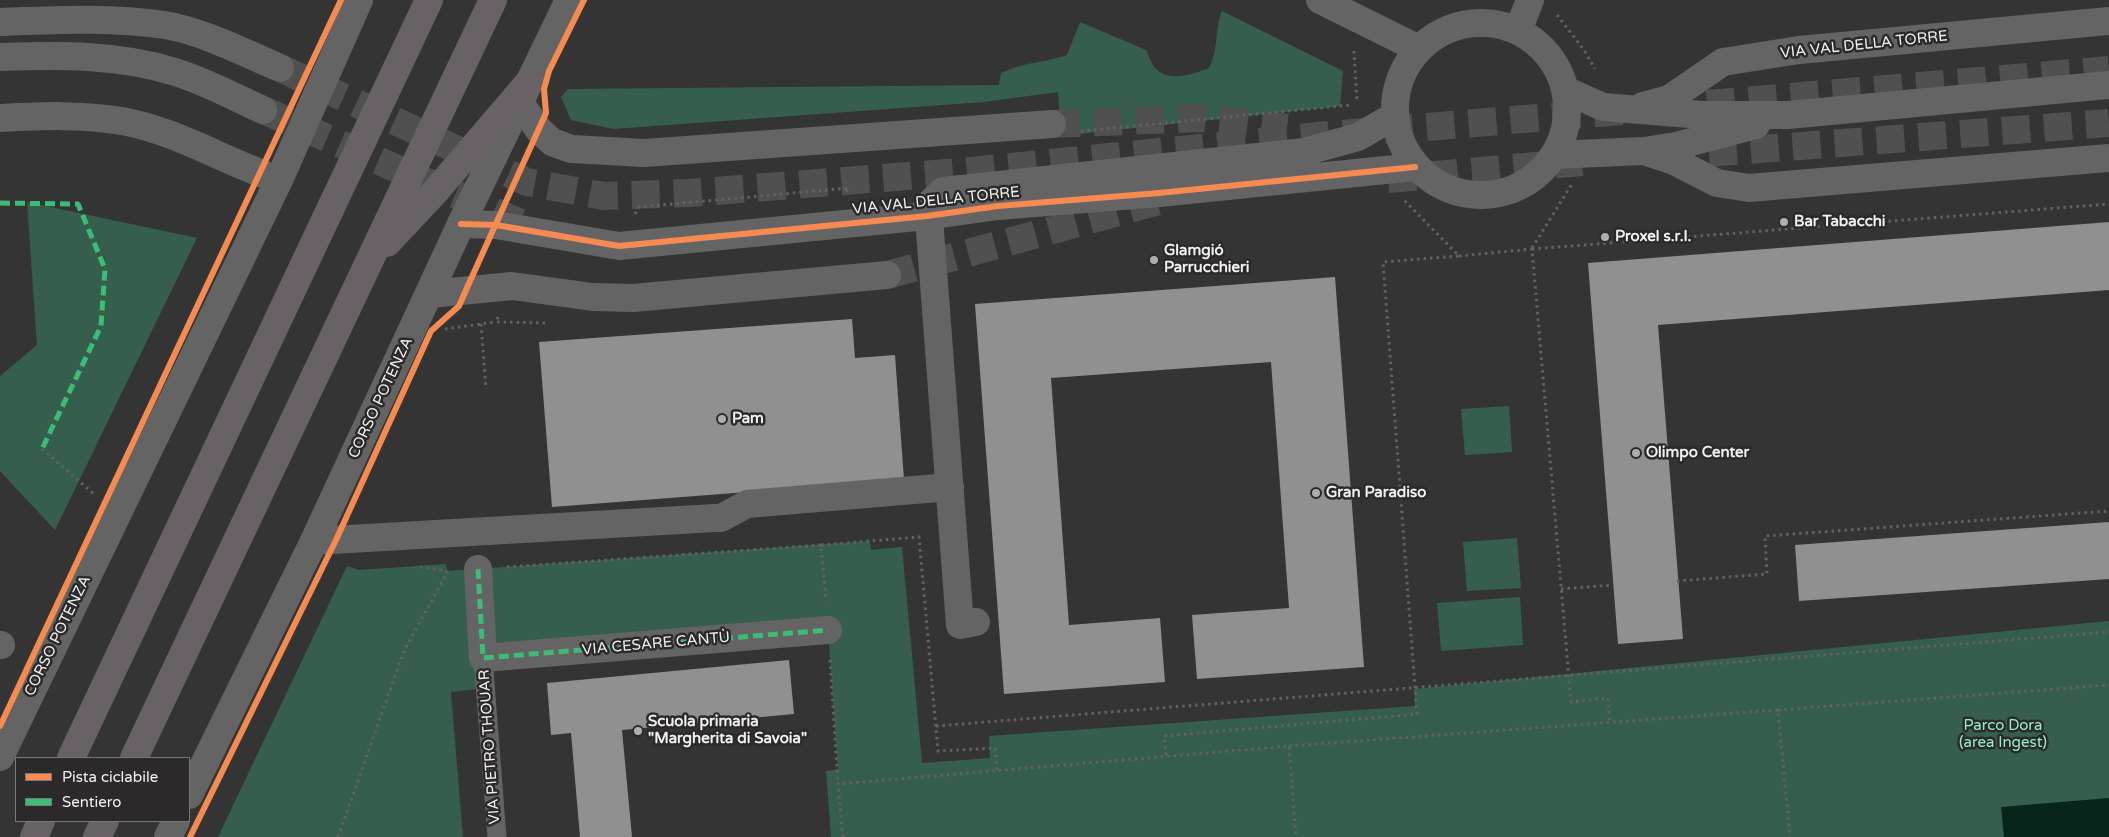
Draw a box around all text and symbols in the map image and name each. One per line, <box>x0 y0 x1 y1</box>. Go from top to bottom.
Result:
street label: VIA VAL DELLA TORRE <box>1779 27 1949 63</box>
street label: VIA VAL DELLA TORRE <box>851 183 1021 219</box>
place label: Bar Tabacchi <box>1794 213 1886 231</box>
marker: Bar Tabacchi <box>1778 216 1790 228</box>
place label: Proxel s.r.l. <box>1615 228 1691 246</box>
marker: Proxel s.r.l. <box>1599 231 1611 243</box>
place label: Glamgió Parrucchieri <box>1164 242 1250 277</box>
marker: Glamgió Parrucchieri <box>1148 254 1160 266</box>
street label: CORSO POTENZA <box>345 335 417 461</box>
place label: Pam <box>732 410 764 428</box>
marker: Pam <box>716 413 728 425</box>
place label: Olimpo Center <box>1646 444 1749 462</box>
marker: Olimpo Center <box>1630 447 1642 459</box>
place label: Gran Paradiso <box>1326 484 1426 502</box>
marker: Gran Paradiso <box>1310 487 1322 499</box>
street label: CORSO POTENZA <box>21 573 95 699</box>
street label: VIA CESARE CANTÙ <box>581 629 731 659</box>
street label: VIA PIETRO THOUAR <box>476 669 504 825</box>
place label: Scuola primaria "Margherita di Savoia" <box>648 713 807 748</box>
park label: Parco Dora (area Ingest) <box>1959 717 2047 752</box>
marker: Scuola primaria "Margherita di Savoia" <box>632 725 644 737</box>
legend <box>15 757 190 822</box>
text: Pista ciclabile <box>62 768 158 786</box>
text: Sentiero <box>62 793 121 811</box>

